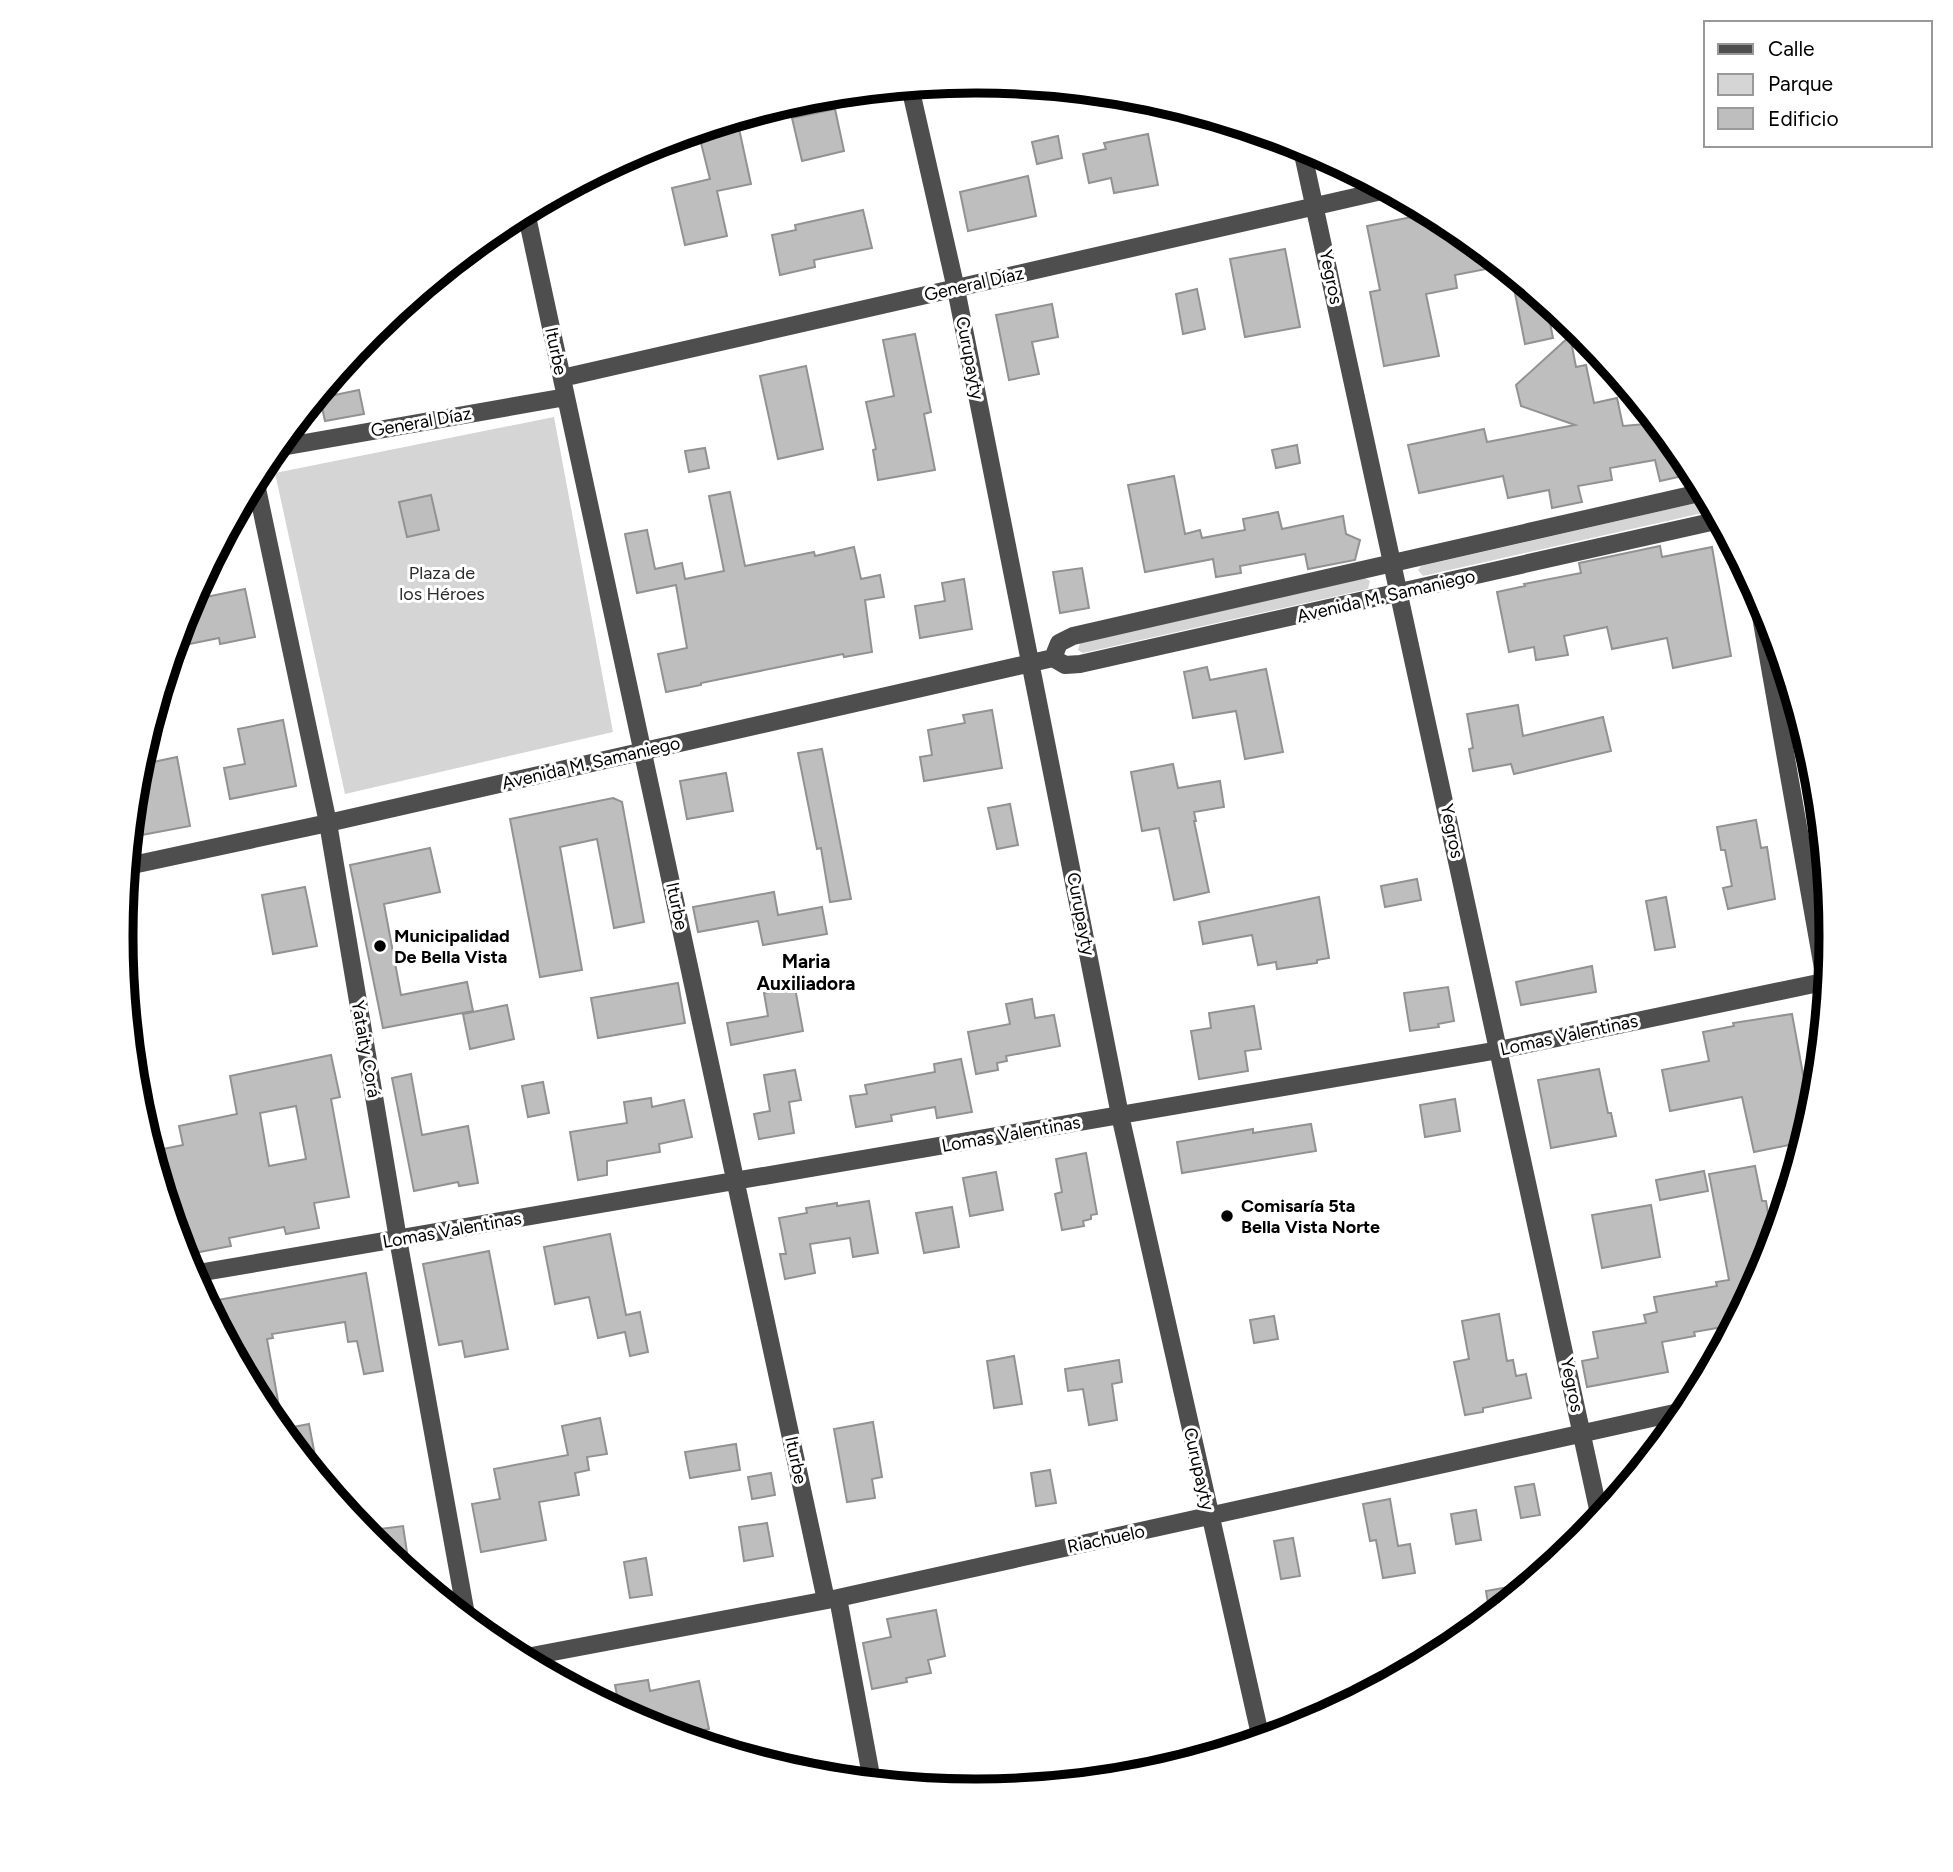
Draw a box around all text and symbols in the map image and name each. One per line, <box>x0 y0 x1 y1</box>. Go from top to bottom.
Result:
legend <box>1704 21 1932 147</box>
text: Calle <box>1768 36 1815 61</box>
text: Parque <box>1768 71 1833 96</box>
text: Edificio <box>1768 106 1839 131</box>
street label: Yegros <box>1315 248 1347 306</box>
street label: General Díaz <box>922 262 1026 306</box>
street label: Curupayty <box>951 314 989 402</box>
street label: Iturbe <box>540 325 572 377</box>
street label: General Díaz <box>369 402 473 442</box>
park label: Plaza de los Héroes <box>399 562 485 605</box>
street label: Avenida M. Samaniego <box>1295 565 1477 627</box>
street label: Avenida M. Samaniego <box>500 732 682 794</box>
street label: Yegros <box>1436 802 1468 860</box>
street label: Curupayty <box>1062 870 1100 958</box>
street label: Iturbe <box>661 880 693 932</box>
place label: Municipalidad De Bella Vista <box>394 925 510 968</box>
marker: Municipalidad De Bella Vista <box>372 938 388 954</box>
district label: Maria Auxiliadora <box>757 950 855 995</box>
street label: Yataity Corá <box>347 999 385 1099</box>
street label: Lomas Valentinas <box>1498 1010 1640 1060</box>
street label: Lomas Valentinas <box>940 1111 1082 1157</box>
place label: Comisaría 5ta Bella Vista Norte <box>1241 1195 1380 1238</box>
street label: Lomas Valentinas <box>381 1207 523 1253</box>
marker: Comisaría 5ta Bella Vista Norte <box>1219 1208 1235 1224</box>
street label: Yegros <box>1556 1356 1588 1414</box>
street label: Curupayty <box>1179 1425 1219 1513</box>
street label: Iturbe <box>780 1434 812 1486</box>
street label: Riachuelo <box>1065 1520 1147 1558</box>

